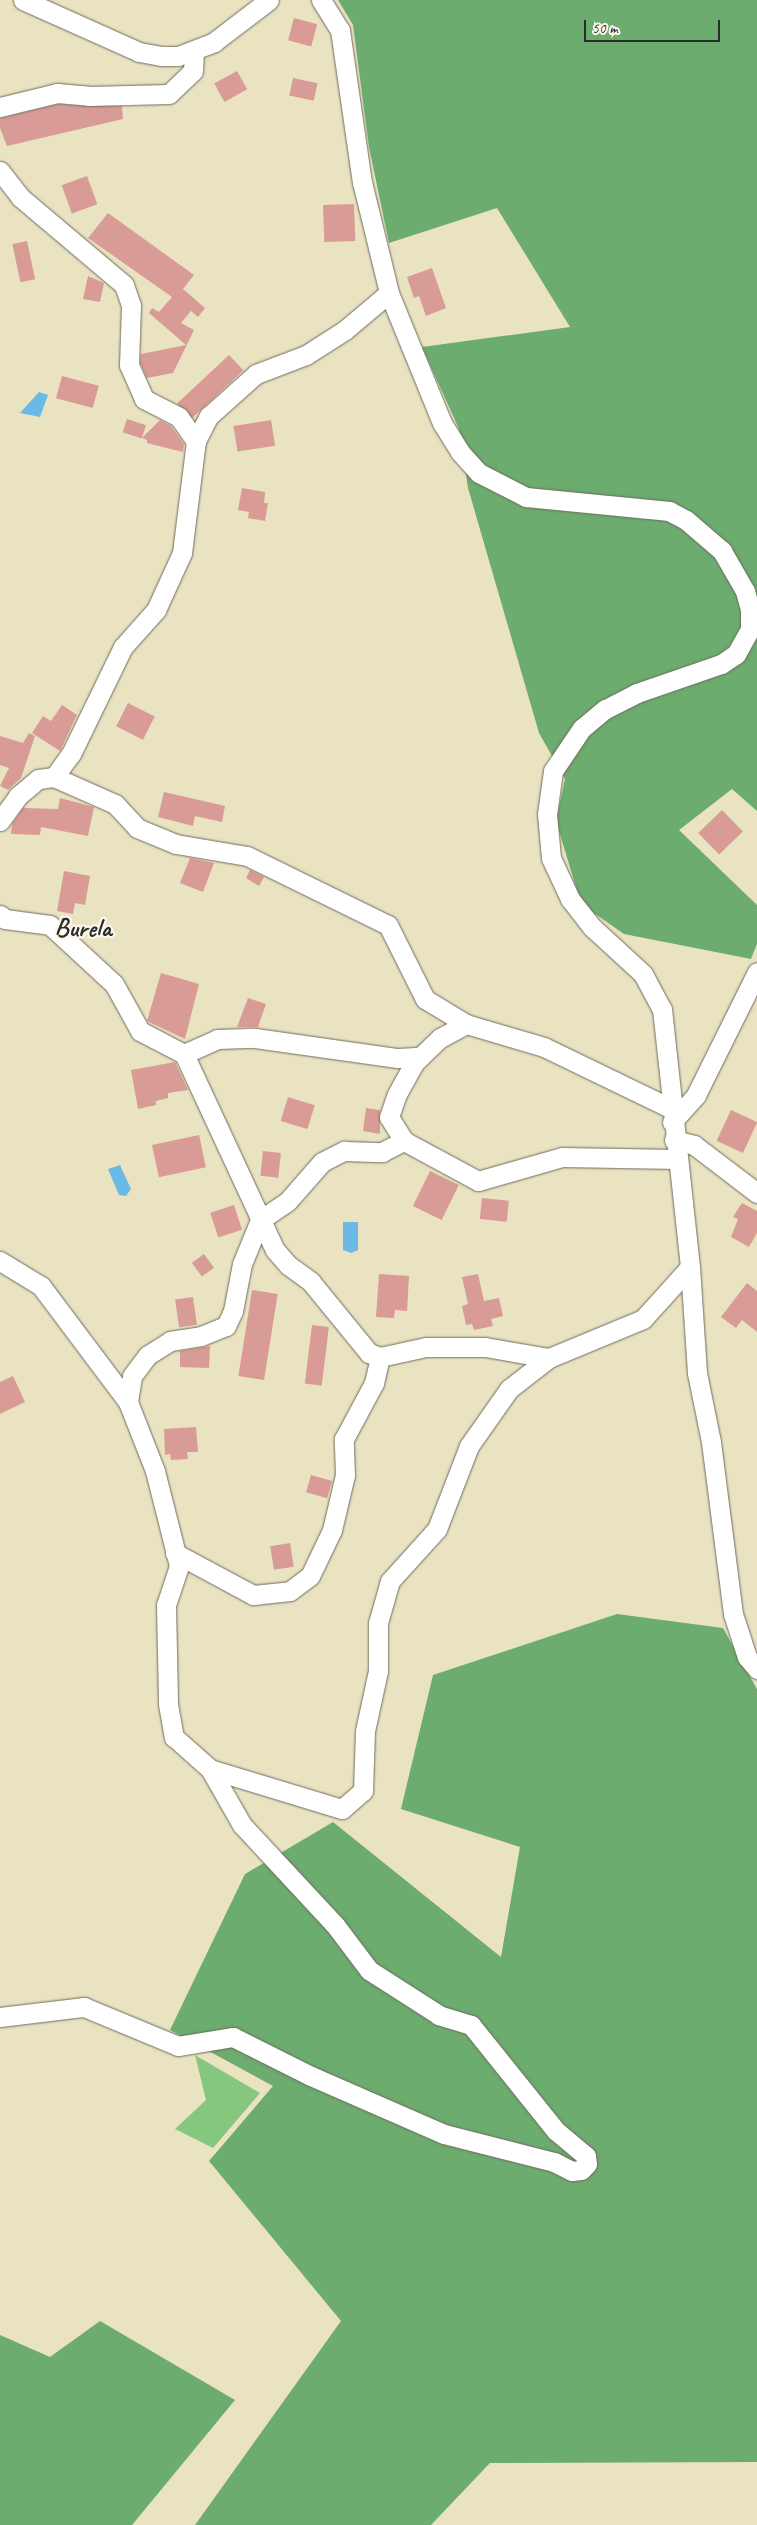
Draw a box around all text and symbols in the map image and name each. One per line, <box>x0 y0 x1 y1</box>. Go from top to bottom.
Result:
scale bar <box>587 10 723 42</box>
text: 50 m <box>592 19 618 38</box>
district label: Burela <box>55 912 111 944</box>

